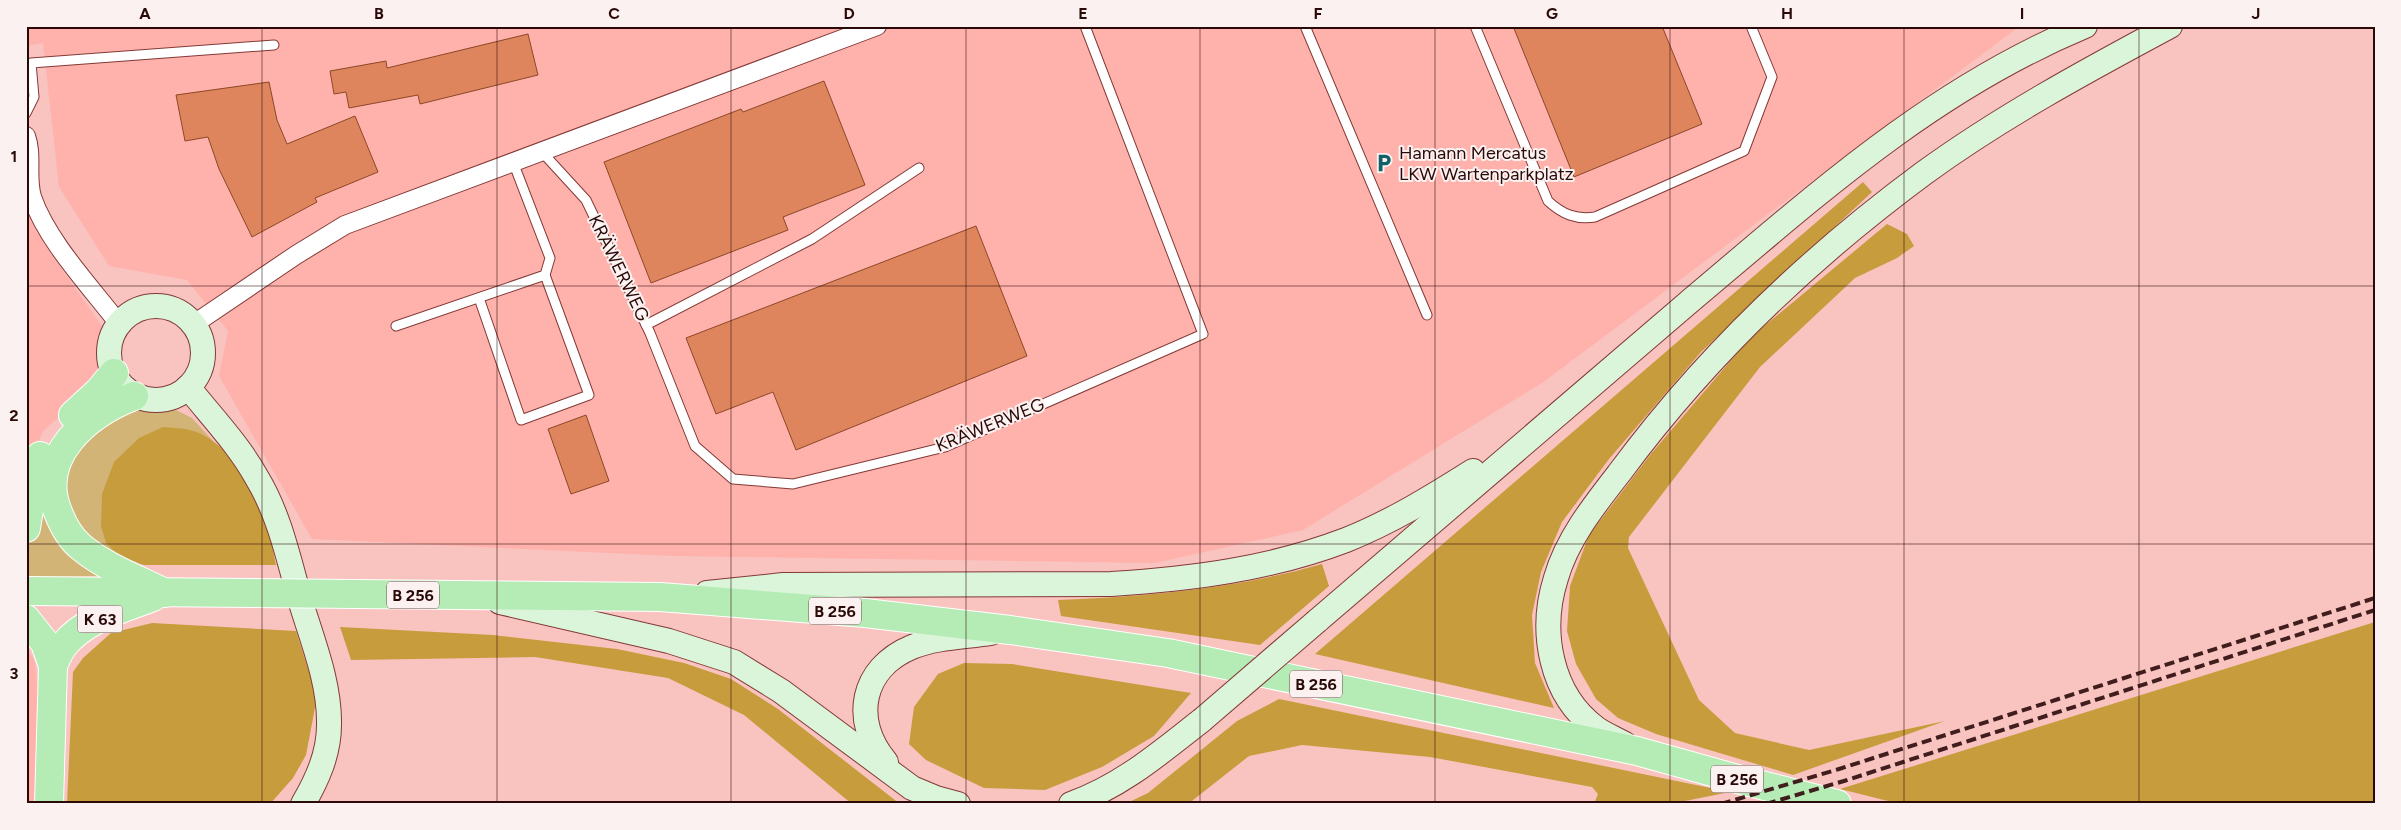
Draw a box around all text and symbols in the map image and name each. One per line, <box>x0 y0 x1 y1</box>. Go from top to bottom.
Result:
text: A <box>139 4 151 23</box>
text: B <box>374 4 384 23</box>
text: C <box>608 4 620 23</box>
text: D <box>843 4 855 23</box>
text: E <box>1078 4 1088 23</box>
text: F <box>1314 4 1323 23</box>
text: G <box>1546 4 1558 23</box>
text: H <box>1781 4 1793 23</box>
text: I <box>2020 4 2024 23</box>
text: J <box>2252 4 2260 23</box>
place label: Hamann Mercatus LKW Wartenparkplatz <box>1399 142 1574 185</box>
text: 1 <box>11 147 17 166</box>
parking icon: Hamann Mercatus LKW Wartenparkplatz <box>1373 152 1395 174</box>
street label: KRÄWERWEG <box>584 211 654 325</box>
street label: KRÄWERWEG <box>932 393 1048 457</box>
text: 2 <box>9 406 19 425</box>
road number: B 256 <box>387 582 439 608</box>
road number: B 256 <box>809 598 861 624</box>
road number: K 63 <box>78 606 122 632</box>
text: 3 <box>10 664 19 683</box>
road number: B 256 <box>1290 671 1342 698</box>
road number: B 256 <box>1711 766 1763 792</box>

